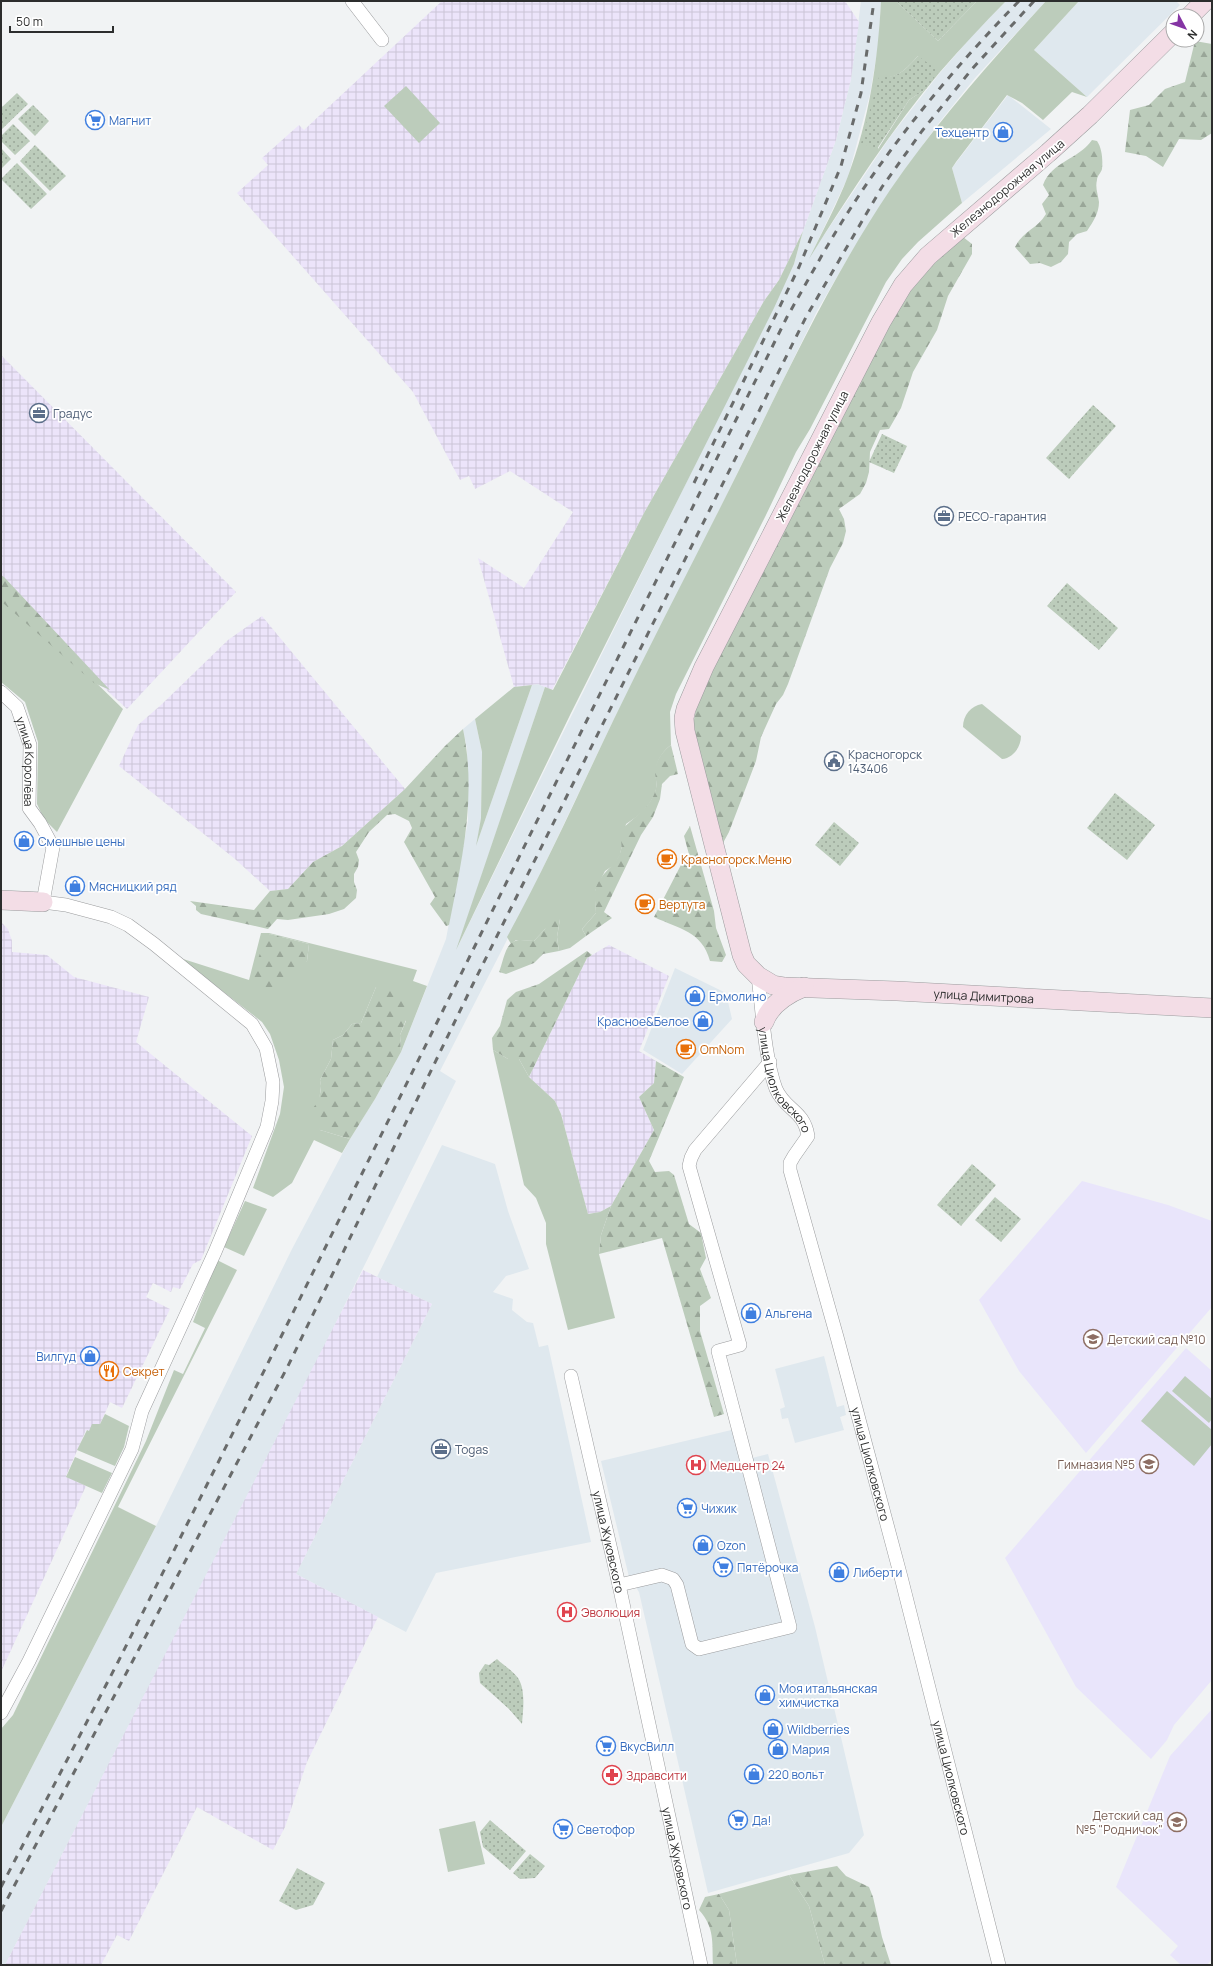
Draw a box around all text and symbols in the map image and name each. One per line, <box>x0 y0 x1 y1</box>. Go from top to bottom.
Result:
scale bar <box>10 8 113 34</box>
north arrow <box>1165 8 1205 48</box>
text: 50 m <box>16 13 43 30</box>
text: N <box>1185 27 1201 43</box>
supermarket icon: Магнит <box>84 109 106 131</box>
place label: Магнит <box>109 112 151 129</box>
shop icon: Техцентр <box>992 121 1014 143</box>
place label: Техцентр <box>935 124 989 141</box>
street label: Железнодорожная улица <box>946 135 1068 241</box>
street label: Железнодорожная улица <box>772 388 852 524</box>
office icon: Градус <box>28 402 50 424</box>
place label: Градус <box>53 405 93 422</box>
office icon: РЕСО-гарантия <box>933 505 955 527</box>
place label: РЕСО-гарантия <box>958 508 1046 525</box>
street label: улица Королёва <box>12 714 39 807</box>
place label: Красногорск 143406 <box>848 746 923 777</box>
public building icon: Красногорск 143406 <box>823 750 845 772</box>
shop icon: Смешные цены <box>13 830 35 852</box>
place label: Смешные цены <box>38 833 125 850</box>
cafe icon: Красногорск.Меню <box>656 848 678 870</box>
place label: Красногорск.Меню <box>681 851 792 868</box>
shop icon: Мясницкий ряд <box>64 875 86 897</box>
place label: Мясницкий ряд <box>89 878 177 895</box>
cafe icon: Вертута <box>634 893 656 915</box>
place label: Вертута <box>659 896 705 913</box>
street label: улица Димитрова <box>933 984 1034 1007</box>
shop icon: Ермолино <box>684 985 706 1007</box>
place label: Ермолино <box>709 988 766 1005</box>
shop icon: Красное&Белое <box>692 1010 714 1032</box>
place label: Красное&Белое <box>597 1013 689 1030</box>
street label: улица Циолковского <box>755 1026 815 1135</box>
cafe icon: OmNom <box>675 1038 697 1060</box>
place label: OmNom <box>700 1041 744 1058</box>
shop icon: Альгена <box>740 1302 762 1324</box>
place label: Альгена <box>765 1305 812 1322</box>
school or university icon: Детский сад №10 <box>1082 1328 1104 1350</box>
place label: Детский сад №10 <box>1107 1331 1206 1348</box>
shop icon: Вилгуд <box>79 1345 101 1367</box>
place label: Вилгуд <box>36 1348 76 1365</box>
restaurant icon: Секрет <box>98 1360 120 1382</box>
place label: Секрет <box>123 1363 165 1380</box>
street label: улица Циолковского <box>848 1405 894 1523</box>
office icon: Togas <box>430 1438 452 1460</box>
place label: Togas <box>455 1441 488 1458</box>
school or university icon: Гимназия №5 <box>1138 1453 1160 1475</box>
hospital icon: Медцентр 24 <box>685 1454 707 1476</box>
place label: Гимназия №5 <box>1058 1456 1135 1473</box>
place label: Медцентр 24 <box>710 1457 785 1474</box>
street label: улица Жуковского <box>589 1489 629 1594</box>
supermarket icon: Чижик <box>676 1497 698 1519</box>
place label: Чижик <box>701 1500 738 1517</box>
shop icon: Ozon <box>692 1534 714 1556</box>
place label: Ozon <box>717 1537 746 1554</box>
supermarket icon: Пятёрочка <box>712 1556 734 1578</box>
place label: Пятёрочка <box>737 1559 798 1576</box>
shop icon: Либерти <box>828 1561 850 1583</box>
place label: Либерти <box>853 1564 902 1581</box>
hospital icon: Эволюция <box>556 1601 578 1623</box>
place label: Эволюция <box>581 1604 640 1621</box>
place label: Моя итальянская химчистка <box>779 1680 877 1711</box>
shop icon: Моя итальянская химчистка <box>754 1684 776 1706</box>
shop icon: Wildberries <box>762 1718 784 1740</box>
street label: улица Циолковского <box>929 1719 974 1837</box>
place label: Wildberries <box>787 1721 850 1738</box>
supermarket icon: ВкусВилл <box>595 1735 617 1757</box>
place label: ВкусВилл <box>620 1738 674 1755</box>
shop icon: Мария <box>767 1738 789 1760</box>
place label: Мария <box>792 1741 829 1758</box>
shop icon: 220 вольт <box>743 1763 765 1785</box>
pharmacy icon: Здравсити <box>601 1764 623 1786</box>
place label: 220 вольт <box>768 1766 824 1783</box>
place label: Здравсити <box>626 1767 687 1784</box>
street label: улица Жуковского <box>659 1805 697 1911</box>
place label: Детский сад №5 "Родничок" <box>1076 1807 1163 1838</box>
supermarket icon: Да! <box>727 1809 749 1831</box>
school or university icon: Детский сад №5 "Родничок" <box>1166 1811 1188 1833</box>
place label: Да! <box>752 1812 771 1829</box>
supermarket icon: Светофор <box>552 1818 574 1840</box>
place label: Светофор <box>577 1821 635 1838</box>

